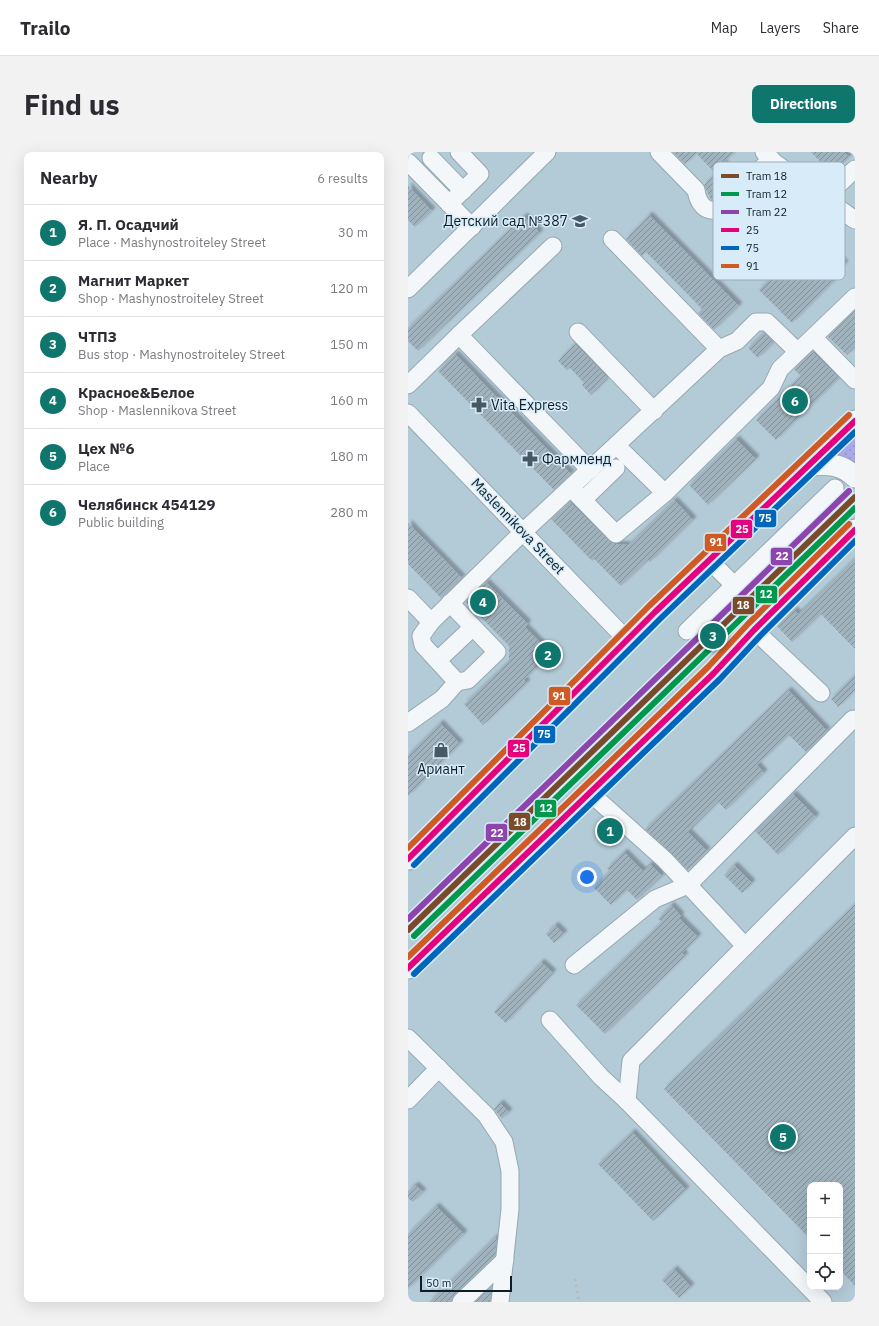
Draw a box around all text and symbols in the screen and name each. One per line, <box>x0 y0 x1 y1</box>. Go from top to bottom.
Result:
text: Trailo <box>20 16 70 40</box>
text: Map <box>711 19 738 37</box>
text: Layers <box>760 19 801 37</box>
text: Share <box>823 19 859 37</box>
button: Directions <box>752 85 855 123</box>
text: Find us <box>24 86 120 123</box>
legend <box>713 162 845 280</box>
text: Nearby <box>40 167 98 189</box>
text: Tram 18 <box>746 169 787 183</box>
text: 6 results <box>317 170 368 187</box>
text: Tram 12 <box>746 187 787 201</box>
text: Tram 22 <box>746 205 787 219</box>
place label: Детский сад №387 <box>443 212 568 230</box>
school or university icon: Детский сад №387 <box>571 212 589 230</box>
text: Я. П. Осадчий <box>78 215 179 234</box>
text: 25 <box>746 223 759 237</box>
text: 1 <box>49 224 57 241</box>
text: 30 m <box>338 224 368 241</box>
text: Place · Mashynostroiteley Street <box>78 234 266 251</box>
text: 75 <box>746 241 759 255</box>
text: 91 <box>746 259 760 273</box>
text: Магнит Маркет <box>78 271 189 290</box>
text: 2 <box>49 280 57 297</box>
text: 120 m <box>330 280 368 297</box>
text: Shop · Mashynostroiteley Street <box>78 290 264 307</box>
text: ЧТПЗ <box>78 327 117 346</box>
text: 3 <box>49 336 57 353</box>
text: 150 m <box>330 336 368 353</box>
text: Bus stop · Mashynostroiteley Street <box>78 346 285 363</box>
text: Красное&Белое <box>78 383 195 402</box>
pin: 6 <box>782 386 808 416</box>
text: 4 <box>49 392 57 409</box>
text: 160 m <box>330 392 368 409</box>
pharmacy icon: Vita Express <box>470 396 488 414</box>
place label: Vita Express <box>491 396 569 414</box>
text: Shop · Maslennikova Street <box>78 402 236 419</box>
text: Цех №6 <box>78 439 134 458</box>
text: 5 <box>49 448 57 465</box>
text: 180 m <box>330 448 368 465</box>
pharmacy icon: Фармленд <box>521 450 539 468</box>
place label: Фармленд <box>542 450 611 468</box>
text: Place <box>78 458 110 475</box>
street label: Maslennikova Street <box>467 474 569 578</box>
text: Челябинск 454129 <box>78 495 216 514</box>
text: 6 <box>49 504 57 521</box>
text: 280 m <box>330 504 368 521</box>
line badge: 75 <box>754 509 777 528</box>
text: 75 <box>758 511 772 525</box>
text: Public building <box>78 514 164 531</box>
line badge: 25 <box>730 519 753 539</box>
text: 25 <box>735 522 749 536</box>
line badge: 91 <box>704 533 727 552</box>
text: 91 <box>709 535 723 549</box>
line badge: 22 <box>770 547 793 566</box>
text: 22 <box>775 549 789 563</box>
line badge: 12 <box>755 585 778 604</box>
pin: 4 <box>470 587 496 617</box>
text: 12 <box>759 587 773 601</box>
line badge: 18 <box>732 596 755 615</box>
text: 18 <box>736 598 750 612</box>
pin: 3 <box>700 621 726 651</box>
pin: 2 <box>535 640 561 670</box>
line badge: 91 <box>548 686 571 706</box>
text: 91 <box>552 689 566 703</box>
line badge: 75 <box>533 725 556 744</box>
text: 75 <box>537 727 551 741</box>
line badge: 25 <box>507 739 530 758</box>
shop icon: Ариант <box>432 741 450 759</box>
text: 25 <box>512 741 526 755</box>
place label: Ариант <box>417 760 465 778</box>
line badge: 12 <box>534 799 557 818</box>
text: 12 <box>539 801 553 815</box>
line badge: 18 <box>508 812 531 831</box>
text: 18 <box>513 815 527 829</box>
pin: 1 <box>597 816 623 846</box>
line badge: 22 <box>485 823 508 842</box>
text: 22 <box>490 826 504 840</box>
your location <box>577 867 597 887</box>
pin: 5 <box>770 1122 796 1152</box>
map controls <box>807 1182 843 1290</box>
button: + <box>807 1182 843 1218</box>
button: − <box>807 1218 843 1254</box>
button: locate <box>807 1254 843 1290</box>
scale bar <box>420 1274 512 1293</box>
text: 50 m <box>426 1276 451 1290</box>

